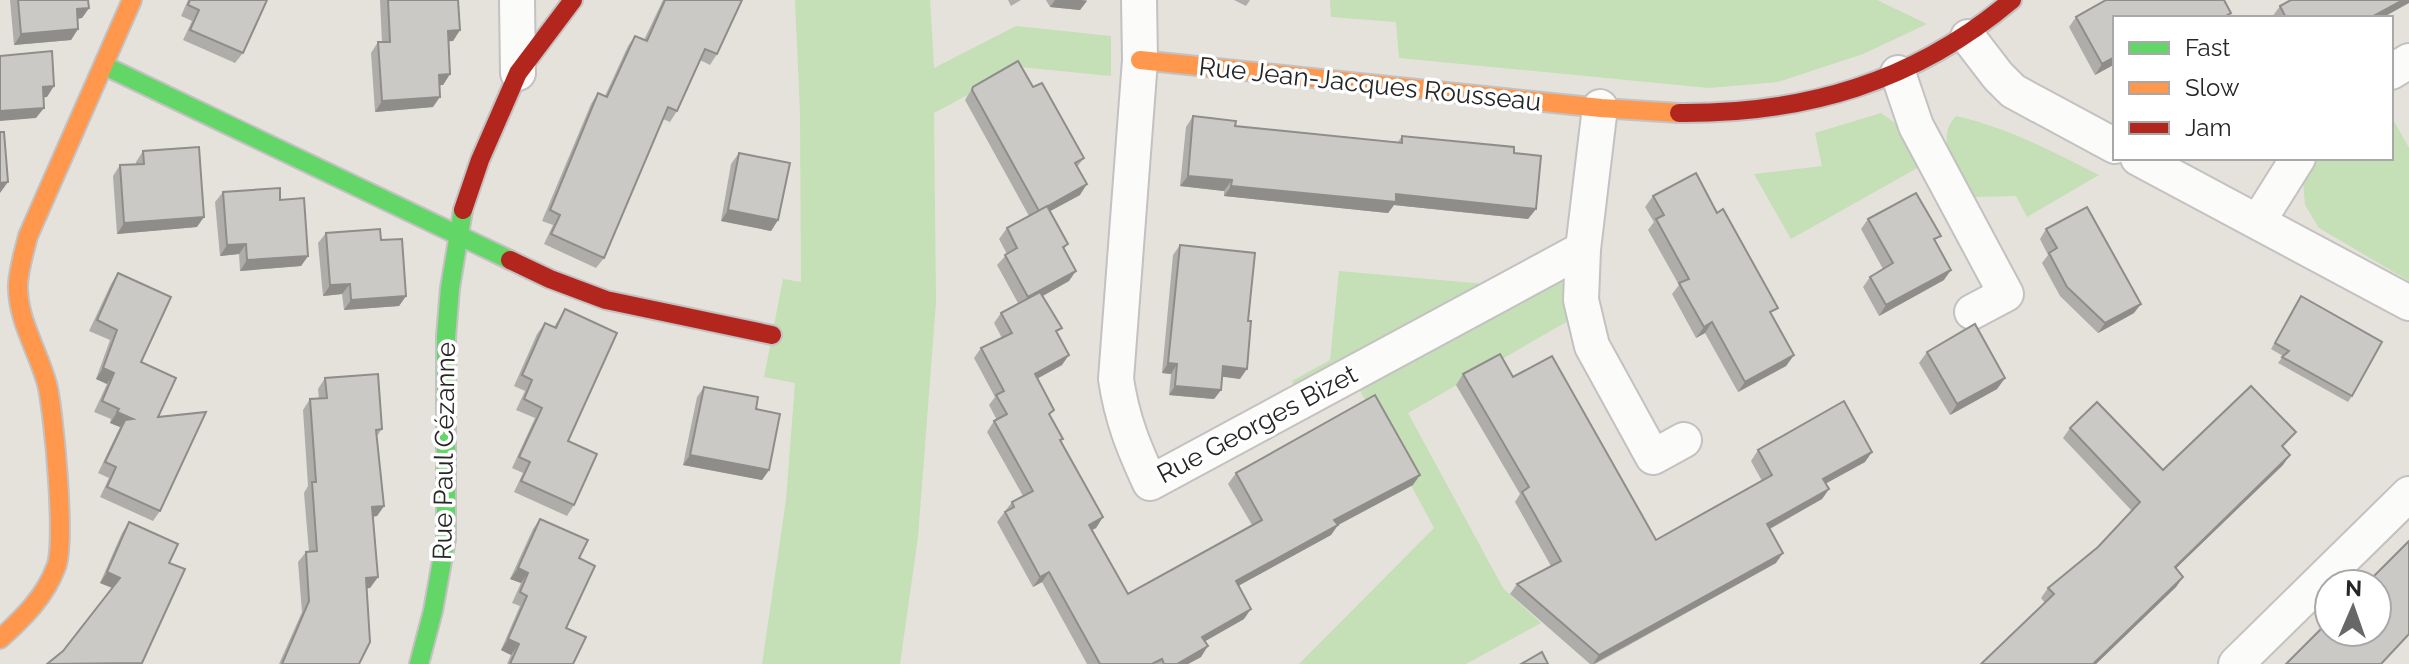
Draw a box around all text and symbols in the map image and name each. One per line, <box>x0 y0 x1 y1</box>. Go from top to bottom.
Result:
legend <box>2113 16 2393 160</box>
text: Fast <box>2185 33 2230 62</box>
street label: Rue Jean-Jacques Rousseau <box>1197 51 1543 117</box>
text: Slow <box>2185 73 2240 102</box>
text: Jam <box>2185 113 2231 142</box>
street label: Rue Paul Cézanne <box>427 342 461 560</box>
street label: Rue Georges Bizet <box>1152 358 1362 489</box>
north arrow <box>2313 568 2393 648</box>
text: N <box>2345 575 2363 601</box>

